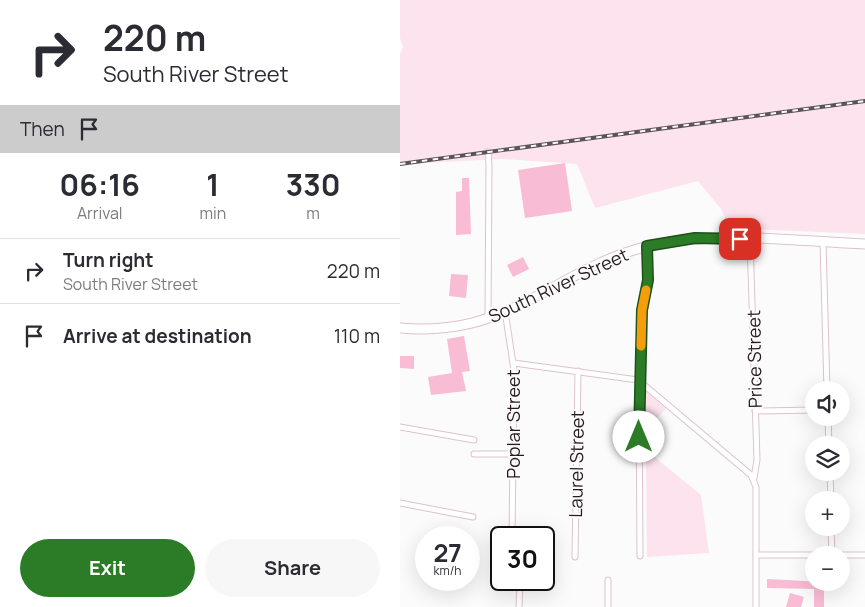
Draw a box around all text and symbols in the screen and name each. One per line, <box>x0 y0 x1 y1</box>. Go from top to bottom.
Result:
text: 220 m <box>103 14 206 62</box>
icon: right <box>20 20 85 85</box>
text: South River Street <box>103 59 288 89</box>
icon: arrive <box>75 115 103 143</box>
text: Then <box>20 116 65 142</box>
text: 06:16 <box>60 164 140 205</box>
text: 1 <box>206 164 219 205</box>
text: 330 <box>286 164 340 205</box>
text: Arrival <box>77 202 123 224</box>
text: min <box>199 202 226 224</box>
text: m <box>306 202 320 224</box>
pin <box>719 218 761 260</box>
icon: arrive <box>726 225 754 253</box>
street label: South River Street <box>484 242 632 328</box>
text: Turn right <box>63 247 153 273</box>
icon: right <box>20 257 48 285</box>
text: 220 m <box>327 258 380 284</box>
text: South River Street <box>63 273 198 295</box>
street label: Price Street <box>741 310 767 408</box>
icon: arrive <box>20 322 48 350</box>
text: Arrive at destination <box>63 323 252 349</box>
text: 110 m <box>334 323 380 349</box>
street label: Poplar Street <box>501 369 525 479</box>
map controls <box>805 381 850 591</box>
button: sound <box>805 381 850 426</box>
street label: Laurel Street <box>563 410 589 518</box>
position arrow <box>612 410 664 462</box>
button: layers <box>805 436 850 481</box>
button: + <box>805 491 850 536</box>
speed limit sign: 30 <box>490 526 555 591</box>
text: 27 <box>433 535 462 570</box>
button: Exit <box>20 539 195 597</box>
button: Share <box>205 539 380 597</box>
button: − <box>805 546 850 591</box>
text: km/h <box>434 562 461 579</box>

